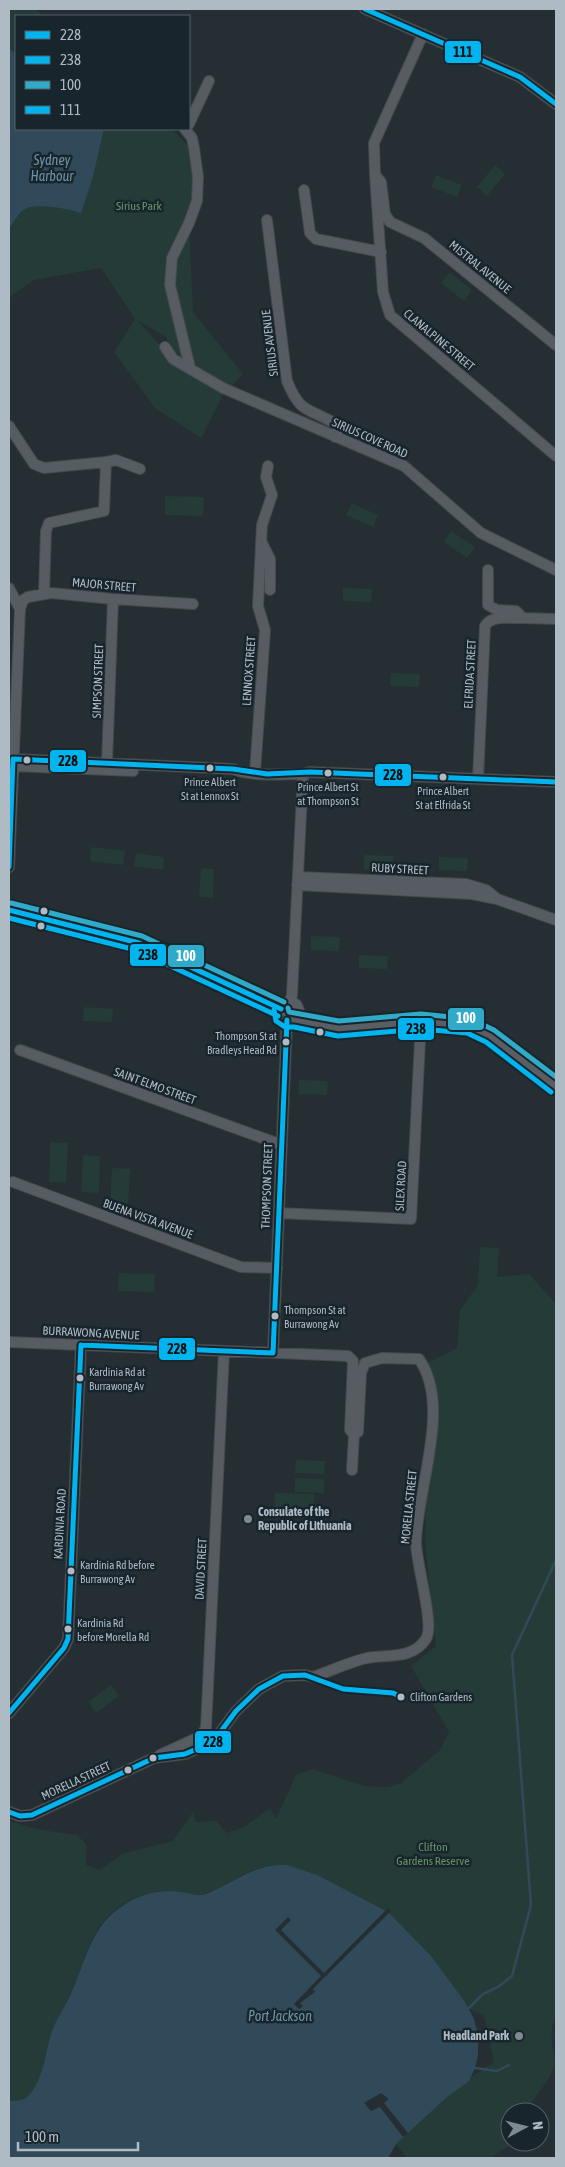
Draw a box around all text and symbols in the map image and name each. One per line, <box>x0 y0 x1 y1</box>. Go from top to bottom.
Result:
legend <box>15 15 190 130</box>
text: 228 <box>60 26 81 43</box>
line badge: 111 <box>444 40 482 64</box>
text: 111 <box>453 44 473 60</box>
text: 238 <box>60 51 81 68</box>
text: 100 <box>60 76 81 93</box>
text: 111 <box>60 101 81 118</box>
water label: Sydney Harbour <box>31 152 74 184</box>
park label: Sirius Park <box>116 199 163 213</box>
street label: MISTRAL AVENUE <box>446 238 514 296</box>
street label: CLANALPINE STREET <box>401 306 478 374</box>
street label: SIRIUS AVENUE <box>259 309 281 377</box>
street label: SIRIUS COVE ROAD <box>330 415 410 461</box>
street label: MAJOR STREET <box>71 575 137 595</box>
street label: LENNOX STREET <box>240 635 258 706</box>
street label: ELFRIDA STREET <box>461 638 479 709</box>
street label: SIMPSON STREET <box>90 643 106 719</box>
line badge: 228 <box>49 749 87 773</box>
text: 228 <box>58 753 78 769</box>
unlabelled marker <box>22 755 32 765</box>
marker: Prince Albert St at Lennox St <box>205 763 215 773</box>
line badge: 228 <box>374 763 412 787</box>
text: 228 <box>383 767 403 783</box>
marker: Prince Albert St at Thompson St <box>323 768 333 778</box>
marker: Prince Albert St at Elfrida St <box>438 772 448 782</box>
place label: Prince Albert St at Lennox St <box>181 776 239 802</box>
place label: Prince Albert St at Thompson St <box>297 781 359 807</box>
place label: Prince Albert St at Elfrida St <box>415 785 471 811</box>
street label: RUBY STREET <box>371 861 430 878</box>
unlabelled marker <box>39 906 49 916</box>
unlabelled marker <box>36 921 46 931</box>
line badge: 238 <box>129 943 167 967</box>
line badge: 100 <box>167 944 205 968</box>
text: 238 <box>138 947 158 963</box>
text: 100 <box>176 948 196 964</box>
line badge: 100 <box>447 1007 485 1031</box>
text: 100 <box>456 1010 476 1026</box>
line badge: 238 <box>397 1017 435 1041</box>
text: 238 <box>406 1021 426 1037</box>
unlabelled marker <box>315 1027 325 1037</box>
place label: Thompson St at Bradleys Head Rd <box>207 1030 277 1056</box>
marker: Thompson St at Bradleys Head Rd <box>281 1037 291 1047</box>
street label: SAINT ELMO STREET <box>112 1065 199 1108</box>
street label: THOMPSON STREET <box>259 1142 276 1229</box>
street label: SILEX ROAD <box>393 1160 409 1212</box>
street label: BUENA VISTA AVENUE <box>101 1196 195 1242</box>
place label: Thompson St at Burrawong Av <box>284 1304 346 1330</box>
marker: Thompson St at Burrawong Av <box>270 1311 280 1321</box>
street label: BURRAWONG AVENUE <box>42 1323 140 1343</box>
line badge: 228 <box>158 1337 196 1361</box>
text: 228 <box>167 1341 187 1357</box>
place label: Kardinia Rd at Burrawong Av <box>89 1366 145 1392</box>
marker: Kardinia Rd at Burrawong Av <box>75 1373 85 1383</box>
street label: MORELLA STREET <box>398 1468 420 1545</box>
street label: KARDINIA ROAD <box>51 1488 69 1560</box>
place label: Consulate of the Republic of Lithuania <box>258 1505 352 1533</box>
marker: Consulate of the Republic of Lithuania <box>242 1513 254 1525</box>
street label: DAVID STREET <box>192 1537 210 1600</box>
place label: Kardinia Rd before Burrawong Av <box>80 1559 155 1585</box>
marker: Kardinia Rd before Burrawong Av <box>66 1566 76 1576</box>
place label: Kardinia Rd before Morella Rd <box>77 1617 149 1643</box>
marker: Kardinia Rd before Morella Rd <box>63 1624 73 1634</box>
place label: Clifton Gardens <box>410 1691 472 1703</box>
marker: Clifton Gardens <box>396 1692 406 1702</box>
line badge: 228 <box>194 1730 232 1754</box>
text: 228 <box>203 1734 223 1750</box>
unlabelled marker <box>148 1753 158 1763</box>
street label: MORELLA STREET <box>39 1759 114 1803</box>
unlabelled marker <box>123 1765 133 1775</box>
park label: Clifton Gardens Reserve <box>396 1840 470 1868</box>
water label: Port Jackson <box>248 2008 312 2024</box>
place label: Headland Park <box>443 2029 510 2043</box>
marker: Headland Park <box>513 2030 525 2042</box>
north arrow <box>500 2102 550 2152</box>
scale bar <box>18 2120 138 2152</box>
text: N <box>529 2120 546 2130</box>
text: 100 m <box>25 2128 59 2145</box>

